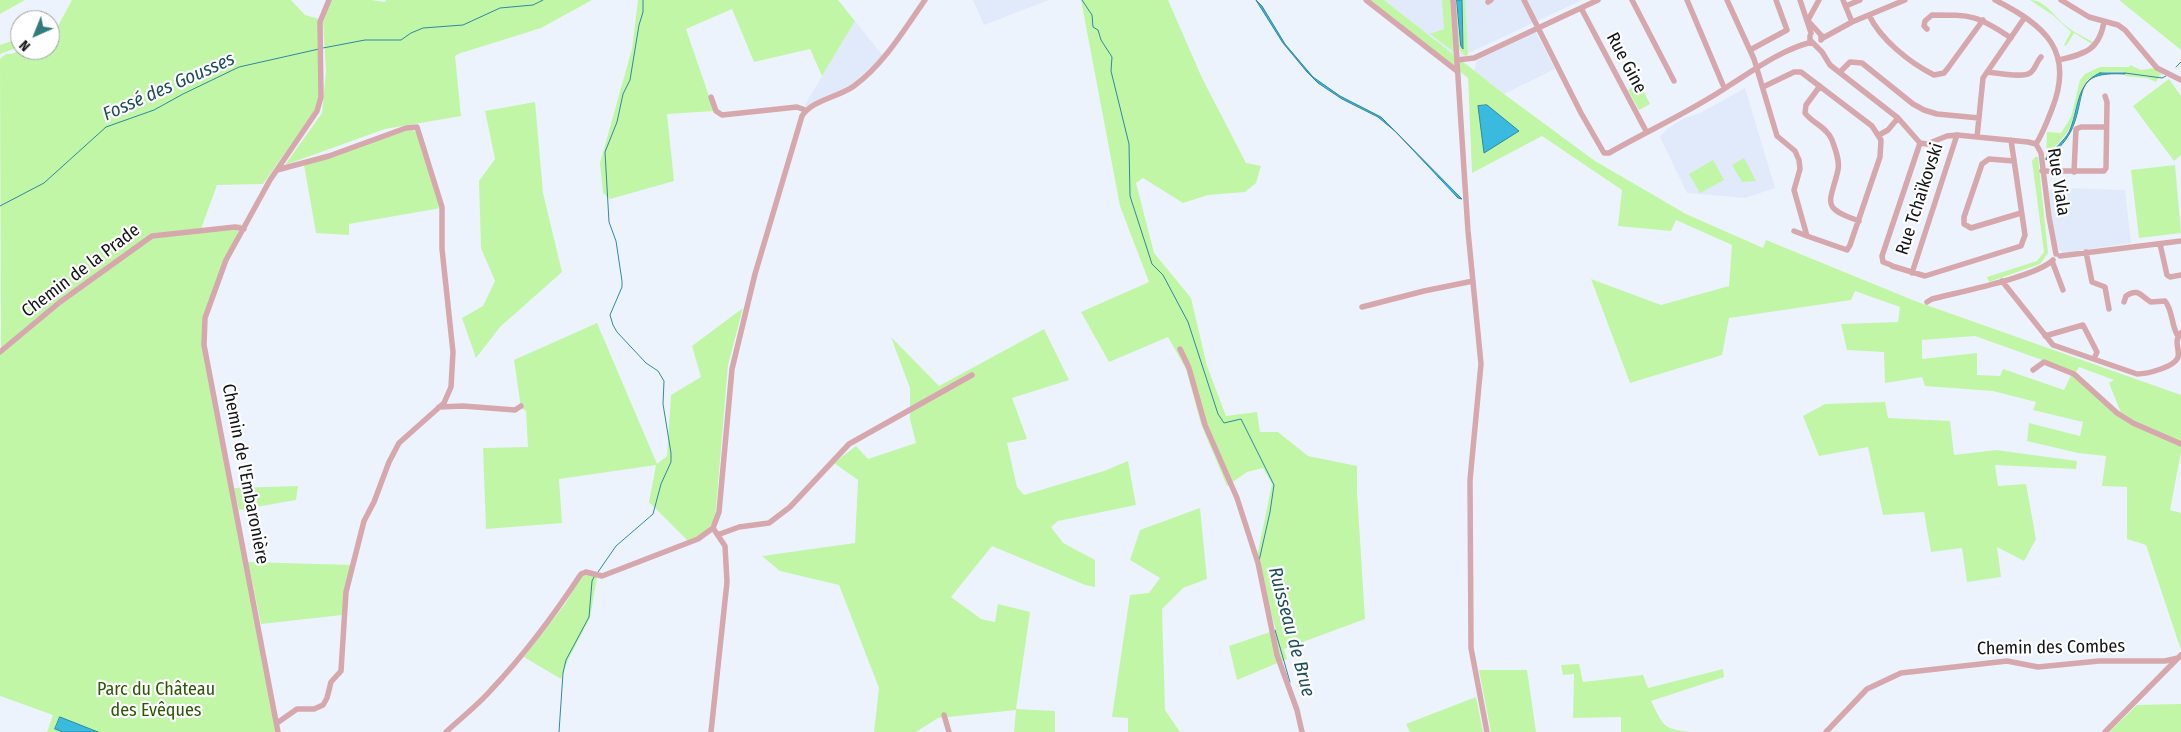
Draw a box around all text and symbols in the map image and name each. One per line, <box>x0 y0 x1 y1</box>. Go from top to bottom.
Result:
north arrow <box>10 10 60 60</box>
street label: Rue Gine <box>1601 29 1651 97</box>
text: N <box>16 36 34 54</box>
water label: Fossé des Gousses <box>100 48 238 126</box>
street label: Rue Tchaïkovski <box>1892 140 1948 258</box>
street label: Rue Viala <box>2042 147 2074 217</box>
street label: Chemin de la Prade <box>18 220 144 322</box>
street label: Chemin de l'Embaronière <box>217 382 273 566</box>
water label: Ruisseau de Brue <box>1263 565 1319 699</box>
street label: Chemin des Combes <box>1977 636 2125 660</box>
park label: Parc du Château des Evêques <box>97 679 215 722</box>

